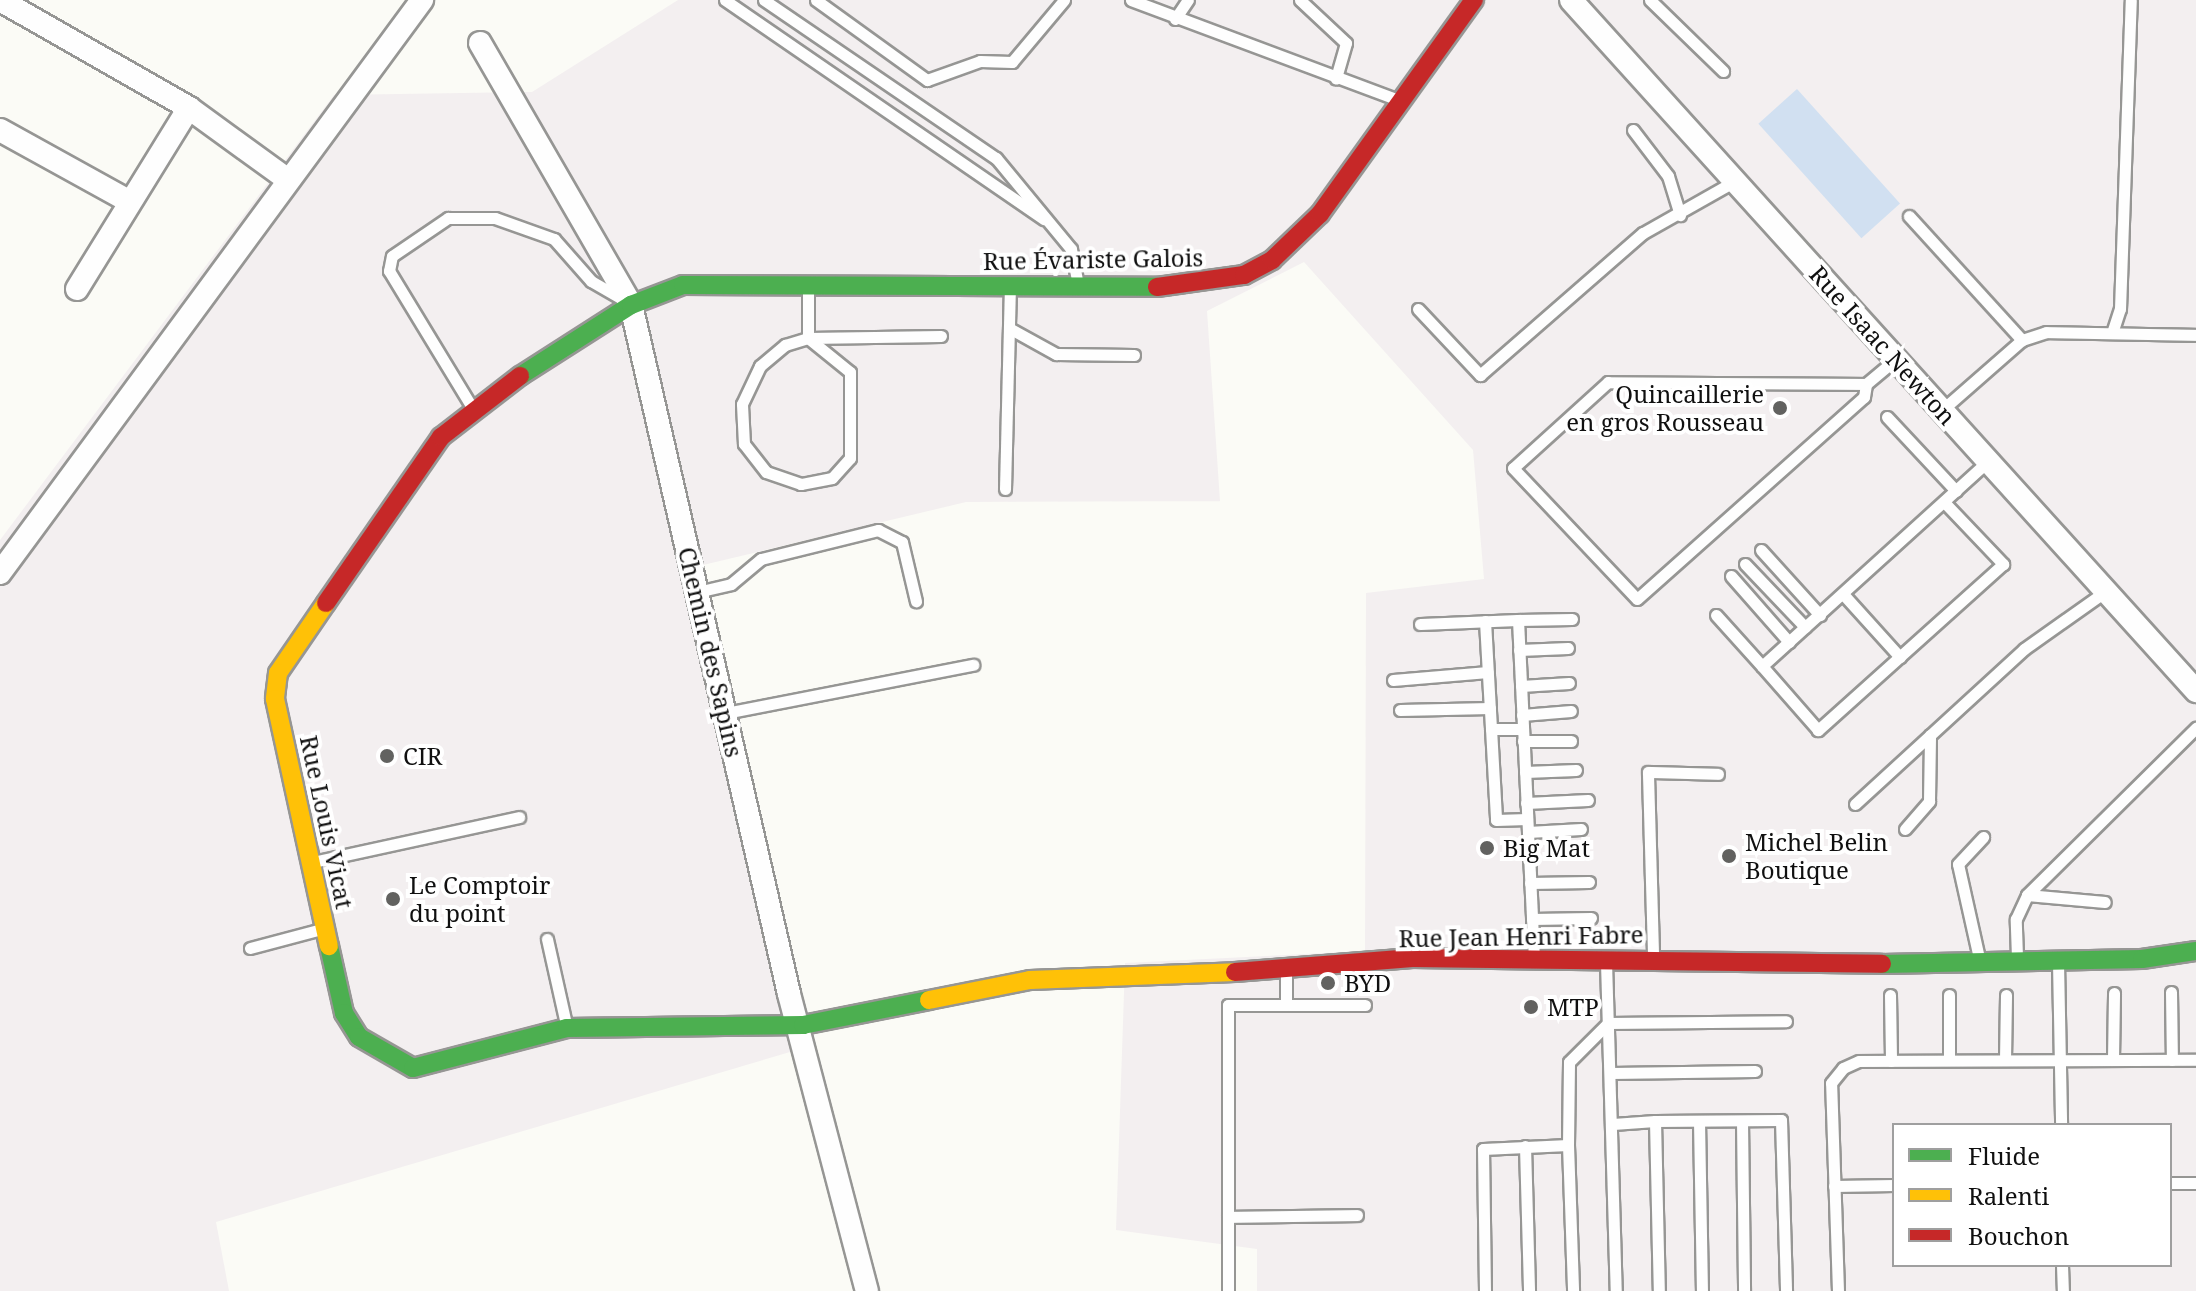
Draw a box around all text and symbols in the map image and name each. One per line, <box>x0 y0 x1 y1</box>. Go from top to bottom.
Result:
street label: Rue Évariste Galois <box>983 243 1203 275</box>
street label: Rue Isaac Newton <box>1804 259 1962 431</box>
place label: Quincaillerie en gros Rousseau <box>1566 380 1764 436</box>
marker: Quincaillerie en gros Rousseau <box>1771 399 1789 417</box>
street label: Chemin des Sapins <box>673 544 749 760</box>
street label: Rue Louis Vicat <box>295 733 359 911</box>
place label: CIR <box>403 742 442 770</box>
marker: CIR <box>378 747 396 765</box>
place label: Michel Belin Boutique <box>1745 828 1888 884</box>
place label: Big Mat <box>1503 834 1590 862</box>
marker: Big Mat <box>1478 839 1496 857</box>
marker: Michel Belin Boutique <box>1720 847 1738 865</box>
place label: Le Comptoir du point <box>409 871 550 927</box>
marker: Le Comptoir du point <box>384 890 402 908</box>
street label: Rue Jean Henri Fabre <box>1398 919 1644 953</box>
place label: BYD <box>1344 969 1391 997</box>
marker: BYD <box>1319 974 1337 992</box>
place label: MTP <box>1547 993 1599 1021</box>
marker: MTP <box>1522 998 1540 1016</box>
legend <box>1892 1123 2172 1267</box>
text: Fluide <box>1968 1139 2040 1172</box>
text: Ralenti <box>1968 1179 2049 1212</box>
text: Bouchon <box>1968 1219 2069 1252</box>

